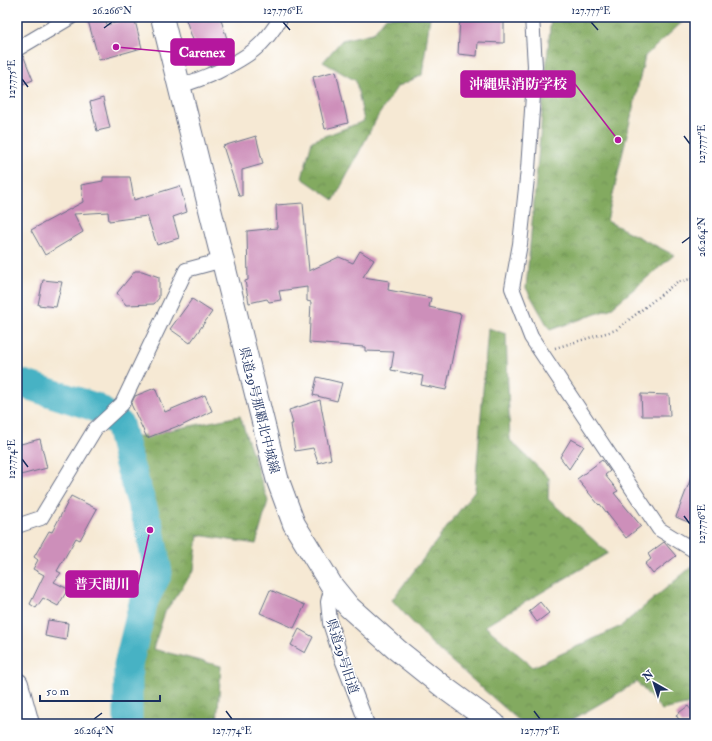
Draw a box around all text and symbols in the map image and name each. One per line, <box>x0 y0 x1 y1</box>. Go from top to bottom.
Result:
text: 26.266°N <box>92 5 132 17</box>
text: 127.776°E <box>263 5 303 17</box>
text: 127.777°E <box>571 5 611 17</box>
callout: Carenex <box>171 39 234 65</box>
text: Carenex <box>179 44 226 61</box>
text: 127.775°E <box>6 60 18 98</box>
callout: 沖縄県消防学校 <box>461 71 575 97</box>
text: 沖縄県消防学校 <box>469 76 567 93</box>
text: 127.777°E <box>696 124 708 164</box>
text: 26.264°N <box>696 217 708 257</box>
street label: 県道29号那覇北中城線 <box>236 345 283 475</box>
text: 127.774°E <box>6 439 18 479</box>
text: 127.776°E <box>696 504 708 544</box>
callout: 普天間川 <box>66 571 138 597</box>
text: 普天間川 <box>74 576 130 593</box>
street label: 県道29号旧道 <box>322 617 362 696</box>
north arrow <box>634 663 674 703</box>
text: N <box>639 667 657 684</box>
scale bar <box>40 677 160 703</box>
text: 50 m <box>46 684 70 699</box>
text: 26.264°N <box>74 725 114 737</box>
text: 127.774°E <box>212 725 252 737</box>
text: 127.775°E <box>521 725 559 737</box>

